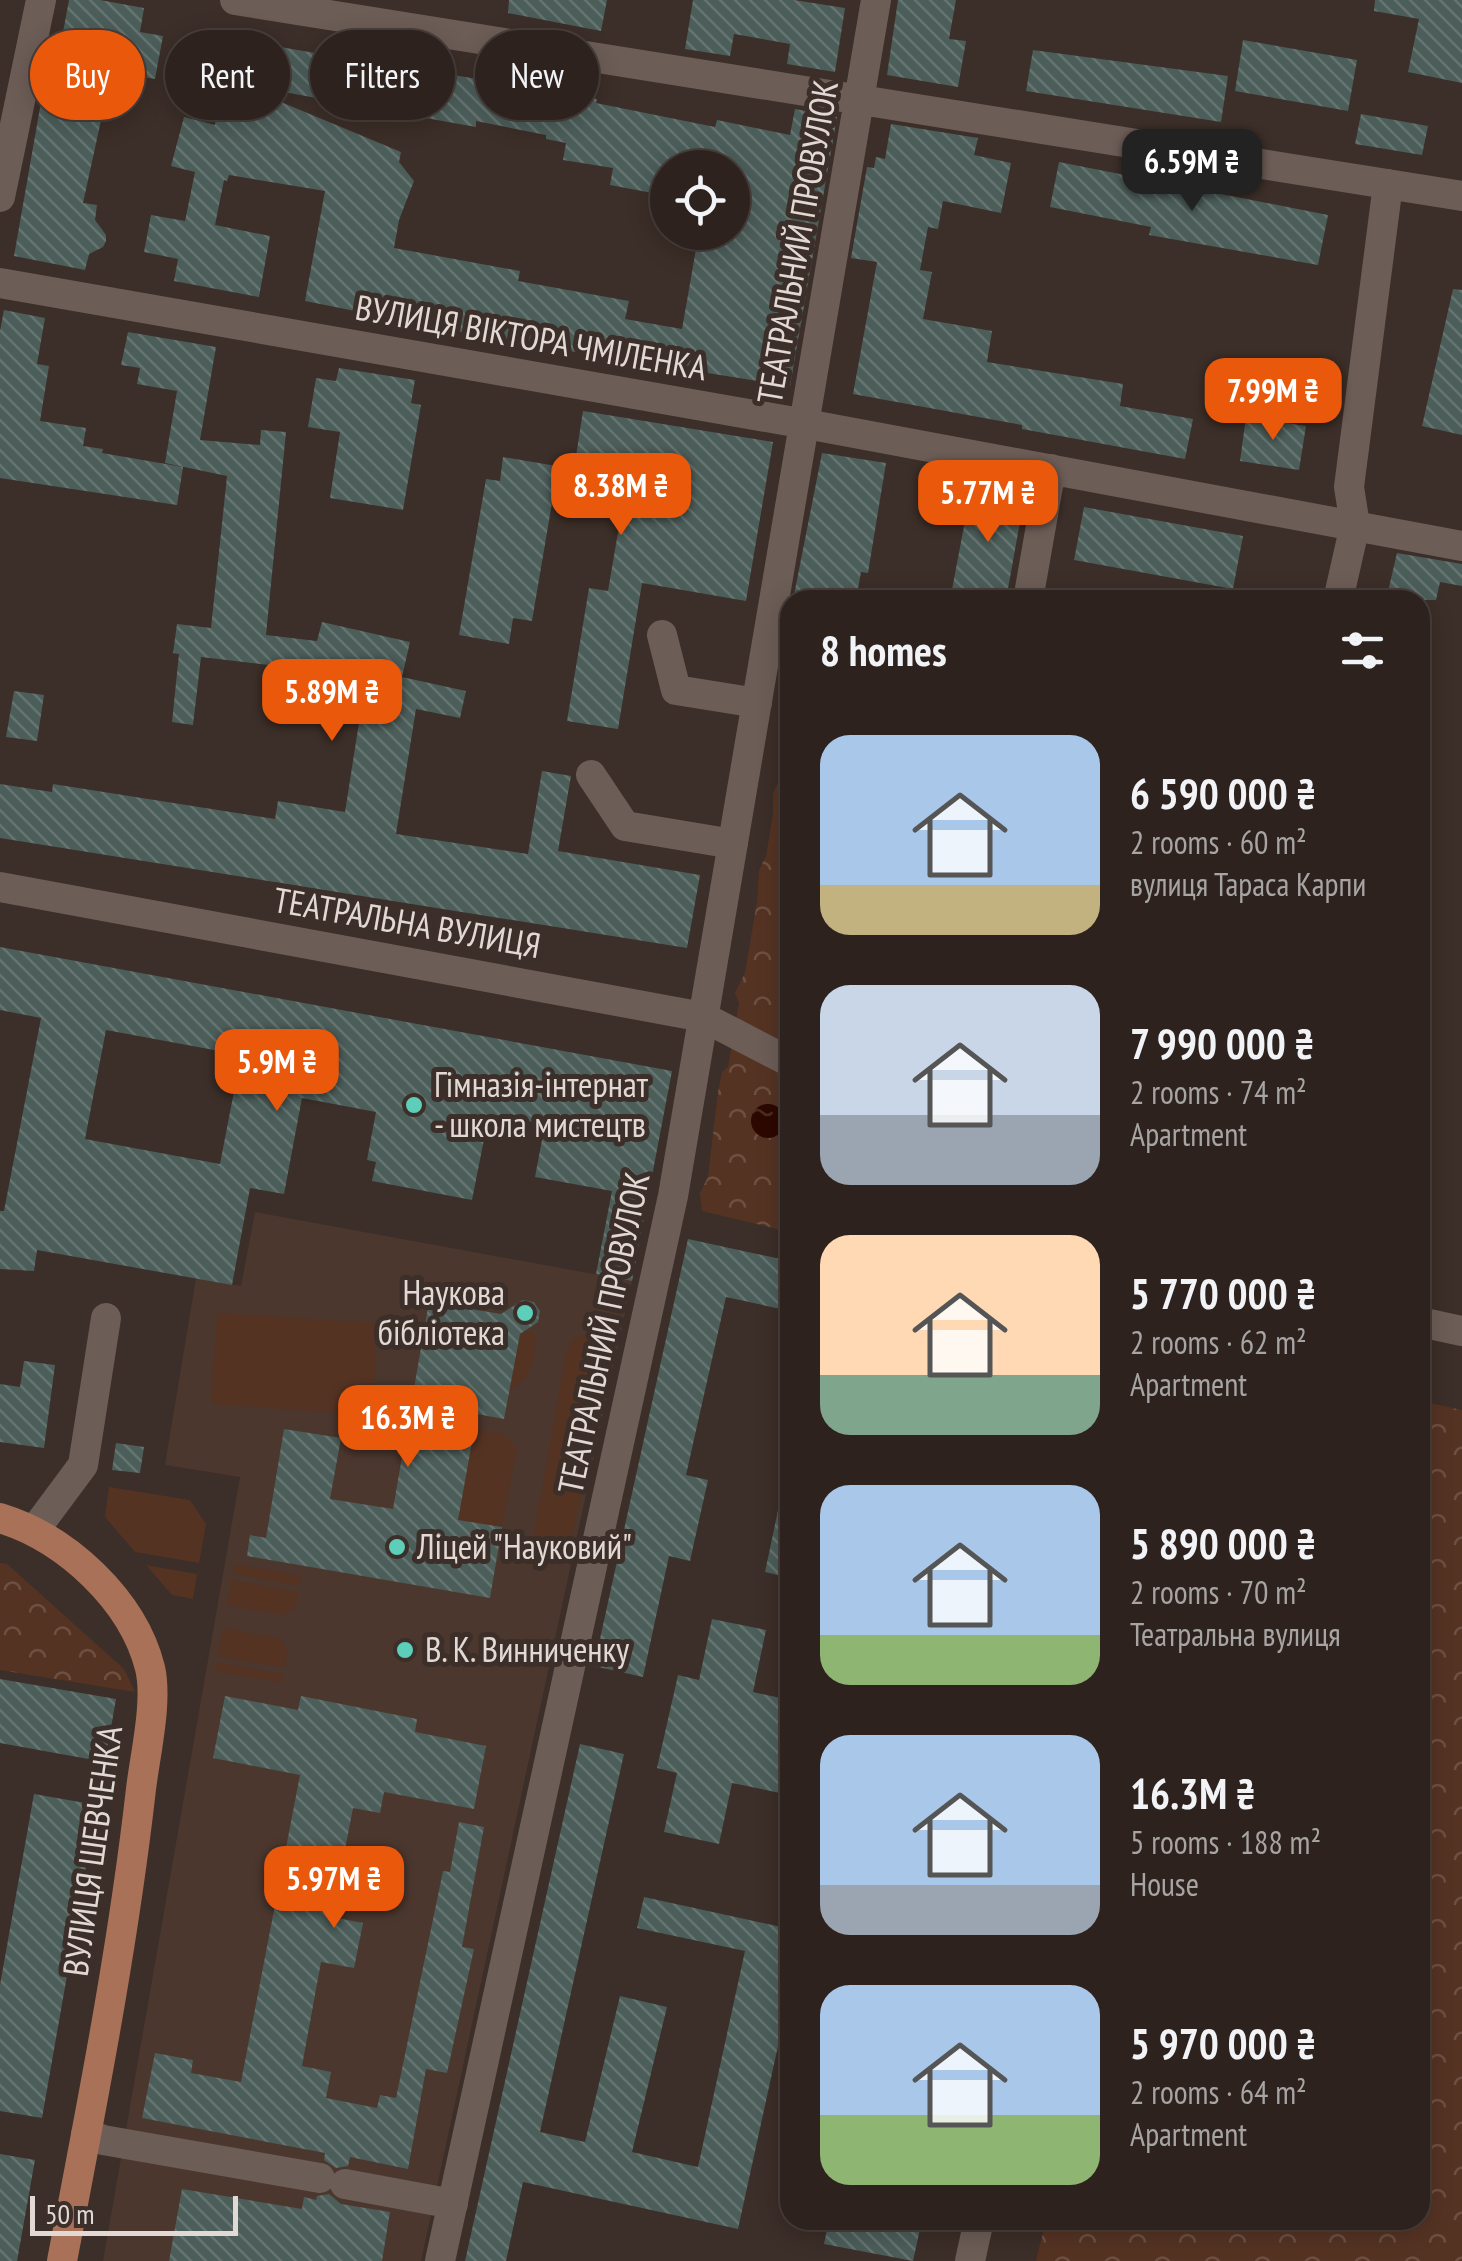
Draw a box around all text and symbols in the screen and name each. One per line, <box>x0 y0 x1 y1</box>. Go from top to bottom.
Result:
chip: Buy <box>30 30 145 120</box>
chip: Rent <box>165 30 290 120</box>
chip: Filters <box>310 30 455 120</box>
chip: New <box>475 30 599 120</box>
street label: ТЕАТРАЛЬНИЙ ПРОВУЛОК <box>746 77 848 407</box>
pin: 6.59M ₴ <box>1100 129 1284 214</box>
text: 6.59M ₴ <box>1144 140 1240 182</box>
map controls <box>650 150 750 250</box>
button: locate <box>650 150 750 250</box>
street label: ВУЛИЦЯ ВІКТОРА ЧМІЛЕНКА <box>352 283 711 391</box>
pin: 7.99M ₴ <box>1181 358 1365 443</box>
text: 7.99M ₴ <box>1227 369 1319 411</box>
pin: 8.38M ₴ <box>529 453 713 538</box>
pin: 5.77M ₴ <box>896 460 1080 545</box>
text: 8.38M ₴ <box>573 464 669 506</box>
text: 5.77M ₴ <box>940 471 1036 513</box>
text: 8 homes <box>820 623 947 678</box>
icon: filters <box>1335 623 1390 678</box>
pin: 5.89M ₴ <box>240 659 424 744</box>
text: 5.89M ₴ <box>284 670 380 712</box>
text: 6 590 000 ₴ <box>1130 766 1316 821</box>
icon: home <box>900 775 1020 895</box>
text: 2 rooms · 60 m² <box>1130 821 1307 863</box>
text: вулиця Тараса Карпи <box>1130 863 1366 905</box>
street label: ТЕАТРАЛЬНА ВУЛИЦЯ <box>270 876 544 968</box>
text: 7 990 000 ₴ <box>1130 1016 1315 1071</box>
icon: home <box>900 1025 1020 1145</box>
pin: 5.9M ₴ <box>196 1029 358 1114</box>
text: 5.9M ₴ <box>237 1040 317 1082</box>
place label: Гімназія-інтернат - школа мистецтв <box>434 1061 649 1147</box>
text: 2 rooms · 74 m² <box>1130 1071 1307 1113</box>
marker: Гімназія-інтернат - школа мистецтв <box>403 1094 425 1116</box>
text: Apartment <box>1130 1113 1247 1155</box>
street label: ТЕАТРАЛЬНИЙ ПРОВУЛОК <box>546 1168 660 1498</box>
text: 5 770 000 ₴ <box>1130 1266 1316 1321</box>
place label: Наукова бібліотека <box>378 1269 505 1355</box>
icon: home <box>900 1275 1020 1395</box>
marker: Наукова бібліотека <box>514 1302 536 1324</box>
text: 2 rooms · 62 m² <box>1130 1321 1307 1363</box>
text: Apartment <box>1130 1363 1247 1405</box>
pin: 16.3M ₴ <box>316 1385 500 1470</box>
text: 16.3M ₴ <box>360 1396 456 1438</box>
text: 5 890 000 ₴ <box>1130 1516 1316 1571</box>
place label: Ліцей "Науковий" <box>416 1523 632 1569</box>
icon: home <box>900 1525 1020 1645</box>
marker: Ліцей "Науковий" <box>386 1536 408 1558</box>
text: 2 rooms · 70 m² <box>1130 1571 1307 1613</box>
text: Театральна вулиця <box>1130 1613 1341 1655</box>
place label: В. К. Винниченку <box>425 1626 630 1672</box>
marker: В. К. Винниченку <box>394 1639 416 1661</box>
street label: ВУЛИЦЯ ШЕВЧЕНКА <box>52 1722 132 1979</box>
text: 16.3M ₴ <box>1130 1766 1256 1821</box>
icon: home <box>900 1775 1020 1895</box>
text: 5 rooms · 188 m² <box>1130 1821 1321 1863</box>
pin: 5.97M ₴ <box>242 1846 426 1931</box>
text: 5.97M ₴ <box>286 1857 382 1899</box>
text: House <box>1130 1863 1199 1905</box>
text: 5 970 000 ₴ <box>1130 2016 1316 2071</box>
icon: home <box>900 2025 1020 2145</box>
text: 2 rooms · 64 m² <box>1130 2071 1307 2113</box>
text: Apartment <box>1130 2113 1247 2155</box>
scale bar <box>30 2191 238 2236</box>
text: 50 m <box>45 2195 94 2232</box>

